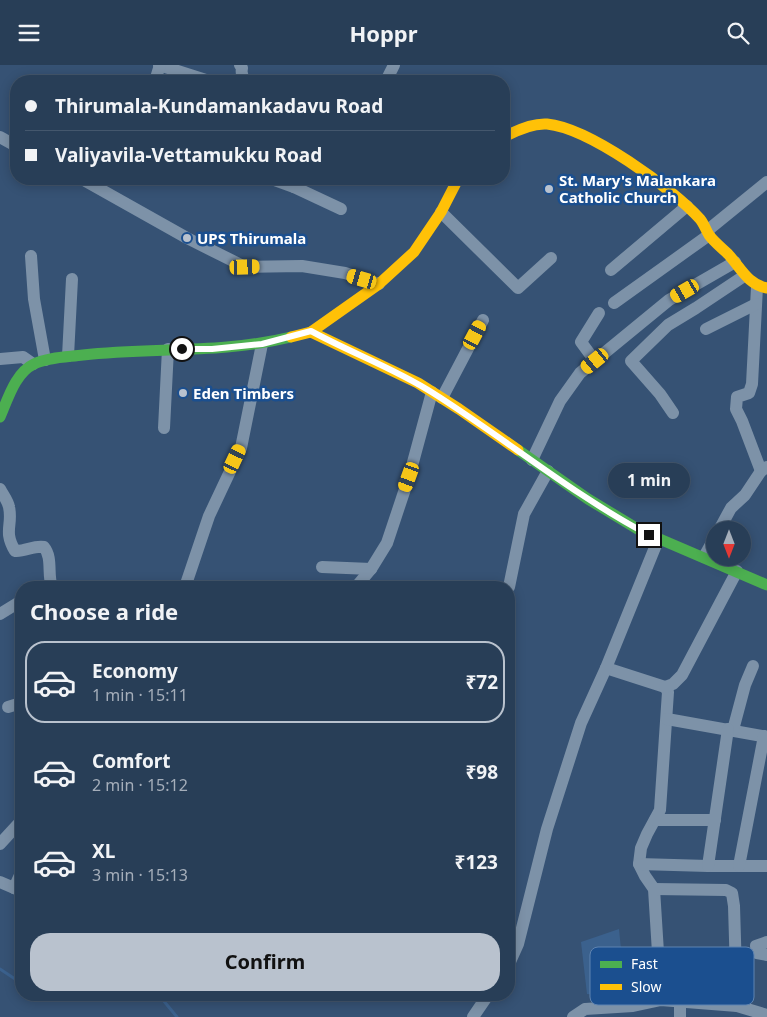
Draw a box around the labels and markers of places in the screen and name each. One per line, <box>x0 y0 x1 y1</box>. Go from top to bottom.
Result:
place label: St. Mary's Malankara Catholic Church <box>559 170 716 207</box>
marker: St. Mary's Malankara Catholic Church <box>543 183 555 195</box>
place label: UPS Thirumala <box>197 228 306 248</box>
marker: UPS Thirumala <box>181 232 193 244</box>
place label: Eden Timbers <box>193 383 294 403</box>
marker: Eden Timbers <box>177 387 189 399</box>

